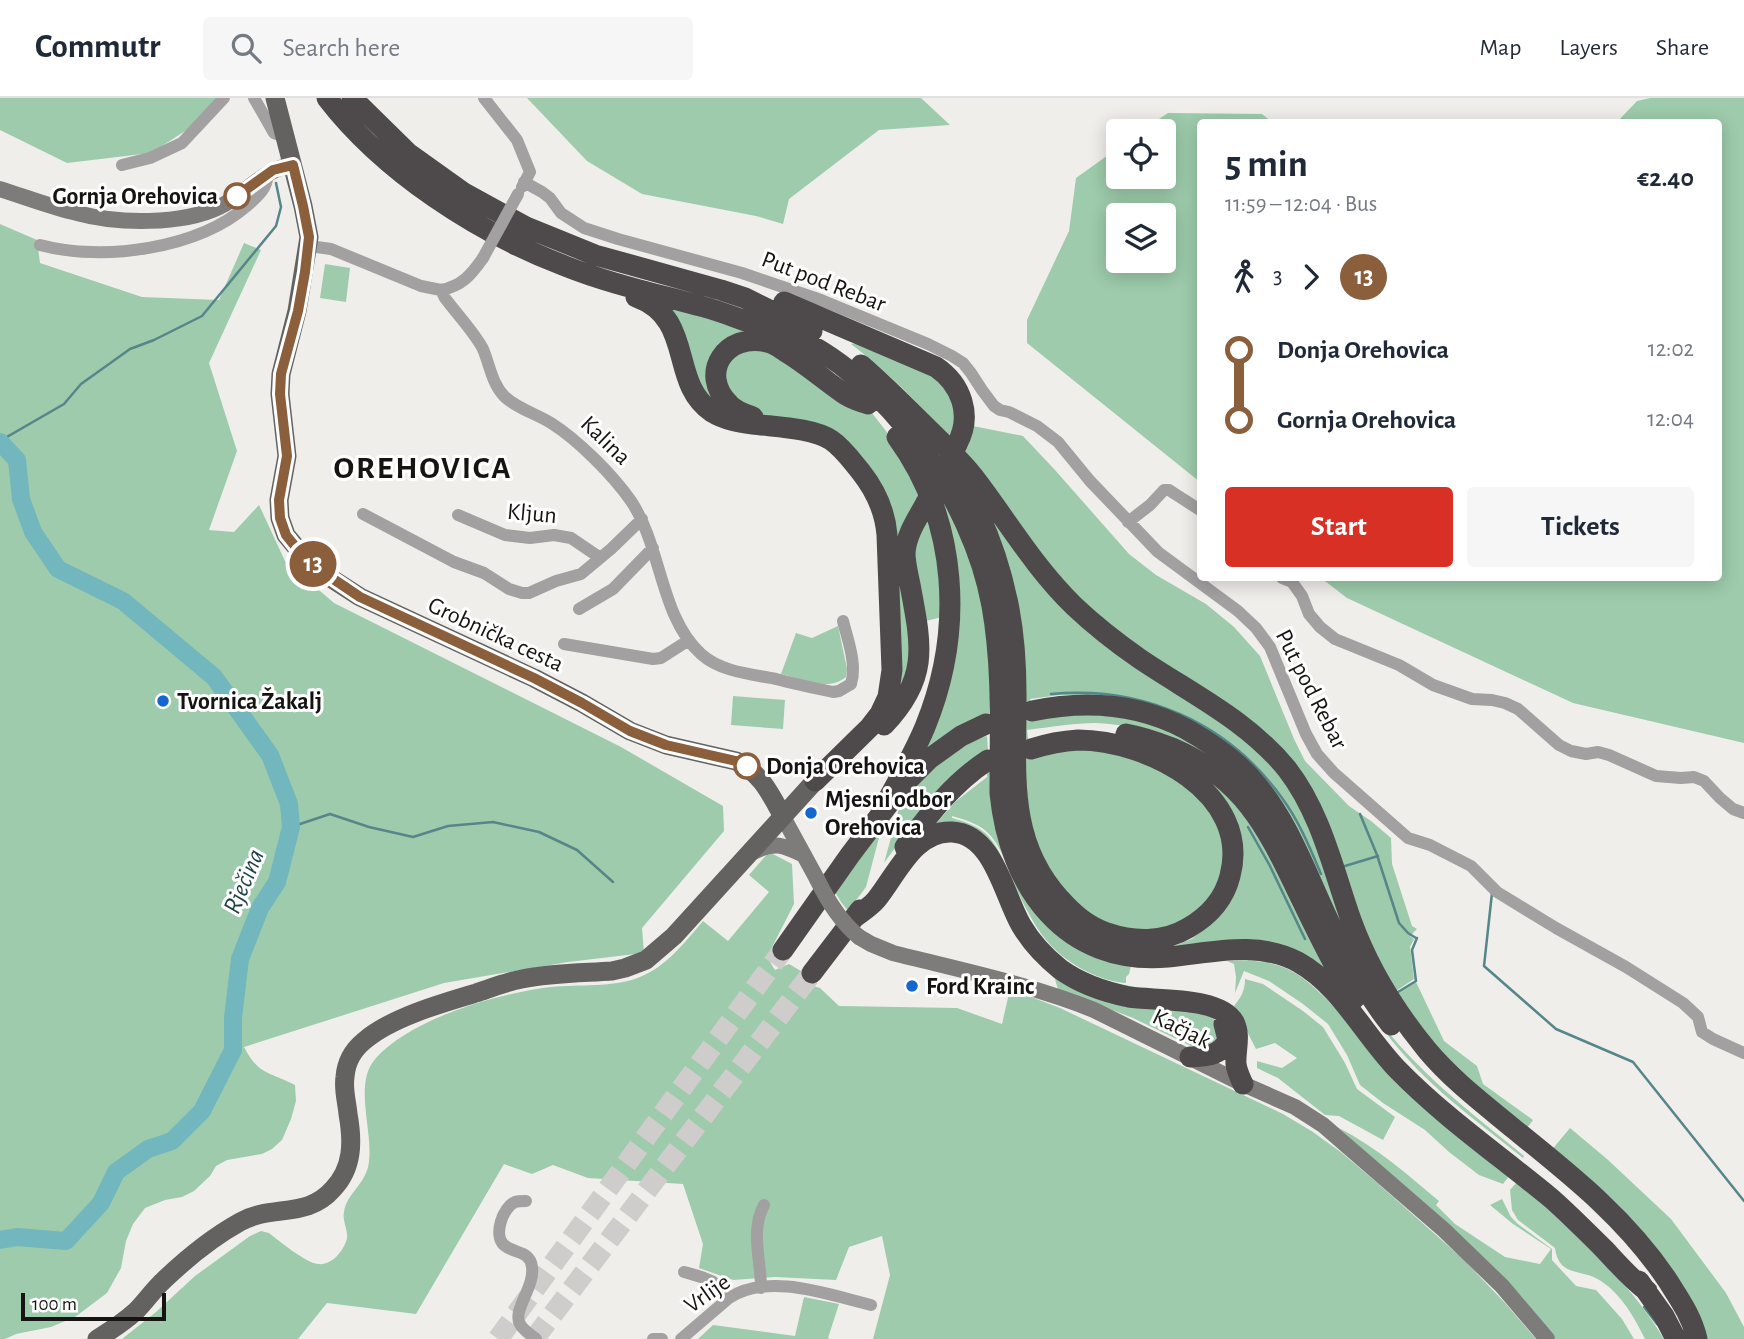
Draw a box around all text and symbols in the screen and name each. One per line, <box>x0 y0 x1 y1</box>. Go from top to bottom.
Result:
search box <box>203 17 693 80</box>
icon: search <box>227 29 265 67</box>
text: Commutr <box>35 31 161 64</box>
text: Search here <box>283 35 400 61</box>
text: Map <box>1479 36 1521 60</box>
text: Layers <box>1559 36 1618 60</box>
text: Share <box>1656 36 1709 60</box>
map controls <box>1106 119 1176 273</box>
button: locate <box>1106 119 1176 189</box>
text: 5 min <box>1225 146 1308 184</box>
text: €2.40 <box>1637 165 1694 191</box>
marker: Gornja Orehovica <box>224 183 250 209</box>
place label: Gornja Orehovica <box>52 185 218 209</box>
text: 11:59 – 12:04 · Bus <box>1225 193 1377 216</box>
button: layers <box>1106 203 1176 273</box>
street label: Put pod Rebar <box>758 247 889 317</box>
icon: walk <box>1225 258 1263 296</box>
icon: forward <box>1292 258 1330 296</box>
text: 3 <box>1273 265 1282 288</box>
text: 13 <box>1354 265 1373 289</box>
text: Donja Orehovica <box>1277 337 1449 363</box>
text: 12:02 <box>1648 338 1694 361</box>
text: Gornja Orehovica <box>1277 407 1456 433</box>
text: 12:04 <box>1647 408 1694 431</box>
street label: Kalina <box>576 412 635 470</box>
district label: OREHOVICA <box>334 452 512 484</box>
button: Start <box>1225 487 1453 567</box>
button: Tickets <box>1467 487 1694 567</box>
street label: Kljun <box>506 500 558 528</box>
line badge: 13 <box>282 541 344 587</box>
text: 13 <box>304 552 322 576</box>
street label: Grobnička cesta <box>424 593 567 677</box>
street label: Put pod Rebar <box>1271 626 1352 753</box>
place label: Tvornica Žakalj <box>177 687 322 714</box>
marker: Tvornica Žakalj <box>155 693 171 709</box>
marker: Donja Orehovica <box>734 753 760 779</box>
place label: Donja Orehovica <box>766 755 925 779</box>
place label: Mjesni odbor Orehovica <box>825 788 952 840</box>
marker: Mjesni odbor Orehovica <box>803 805 819 821</box>
water label: Rječina <box>219 845 269 918</box>
place label: Ford Krainc <box>926 975 1034 999</box>
marker: Ford Krainc <box>904 978 920 994</box>
street label: Kačjak <box>1149 1005 1215 1053</box>
street label: Vrlije <box>680 1270 735 1318</box>
scale bar <box>21 1290 166 1322</box>
text: 100 m <box>32 1295 77 1314</box>

